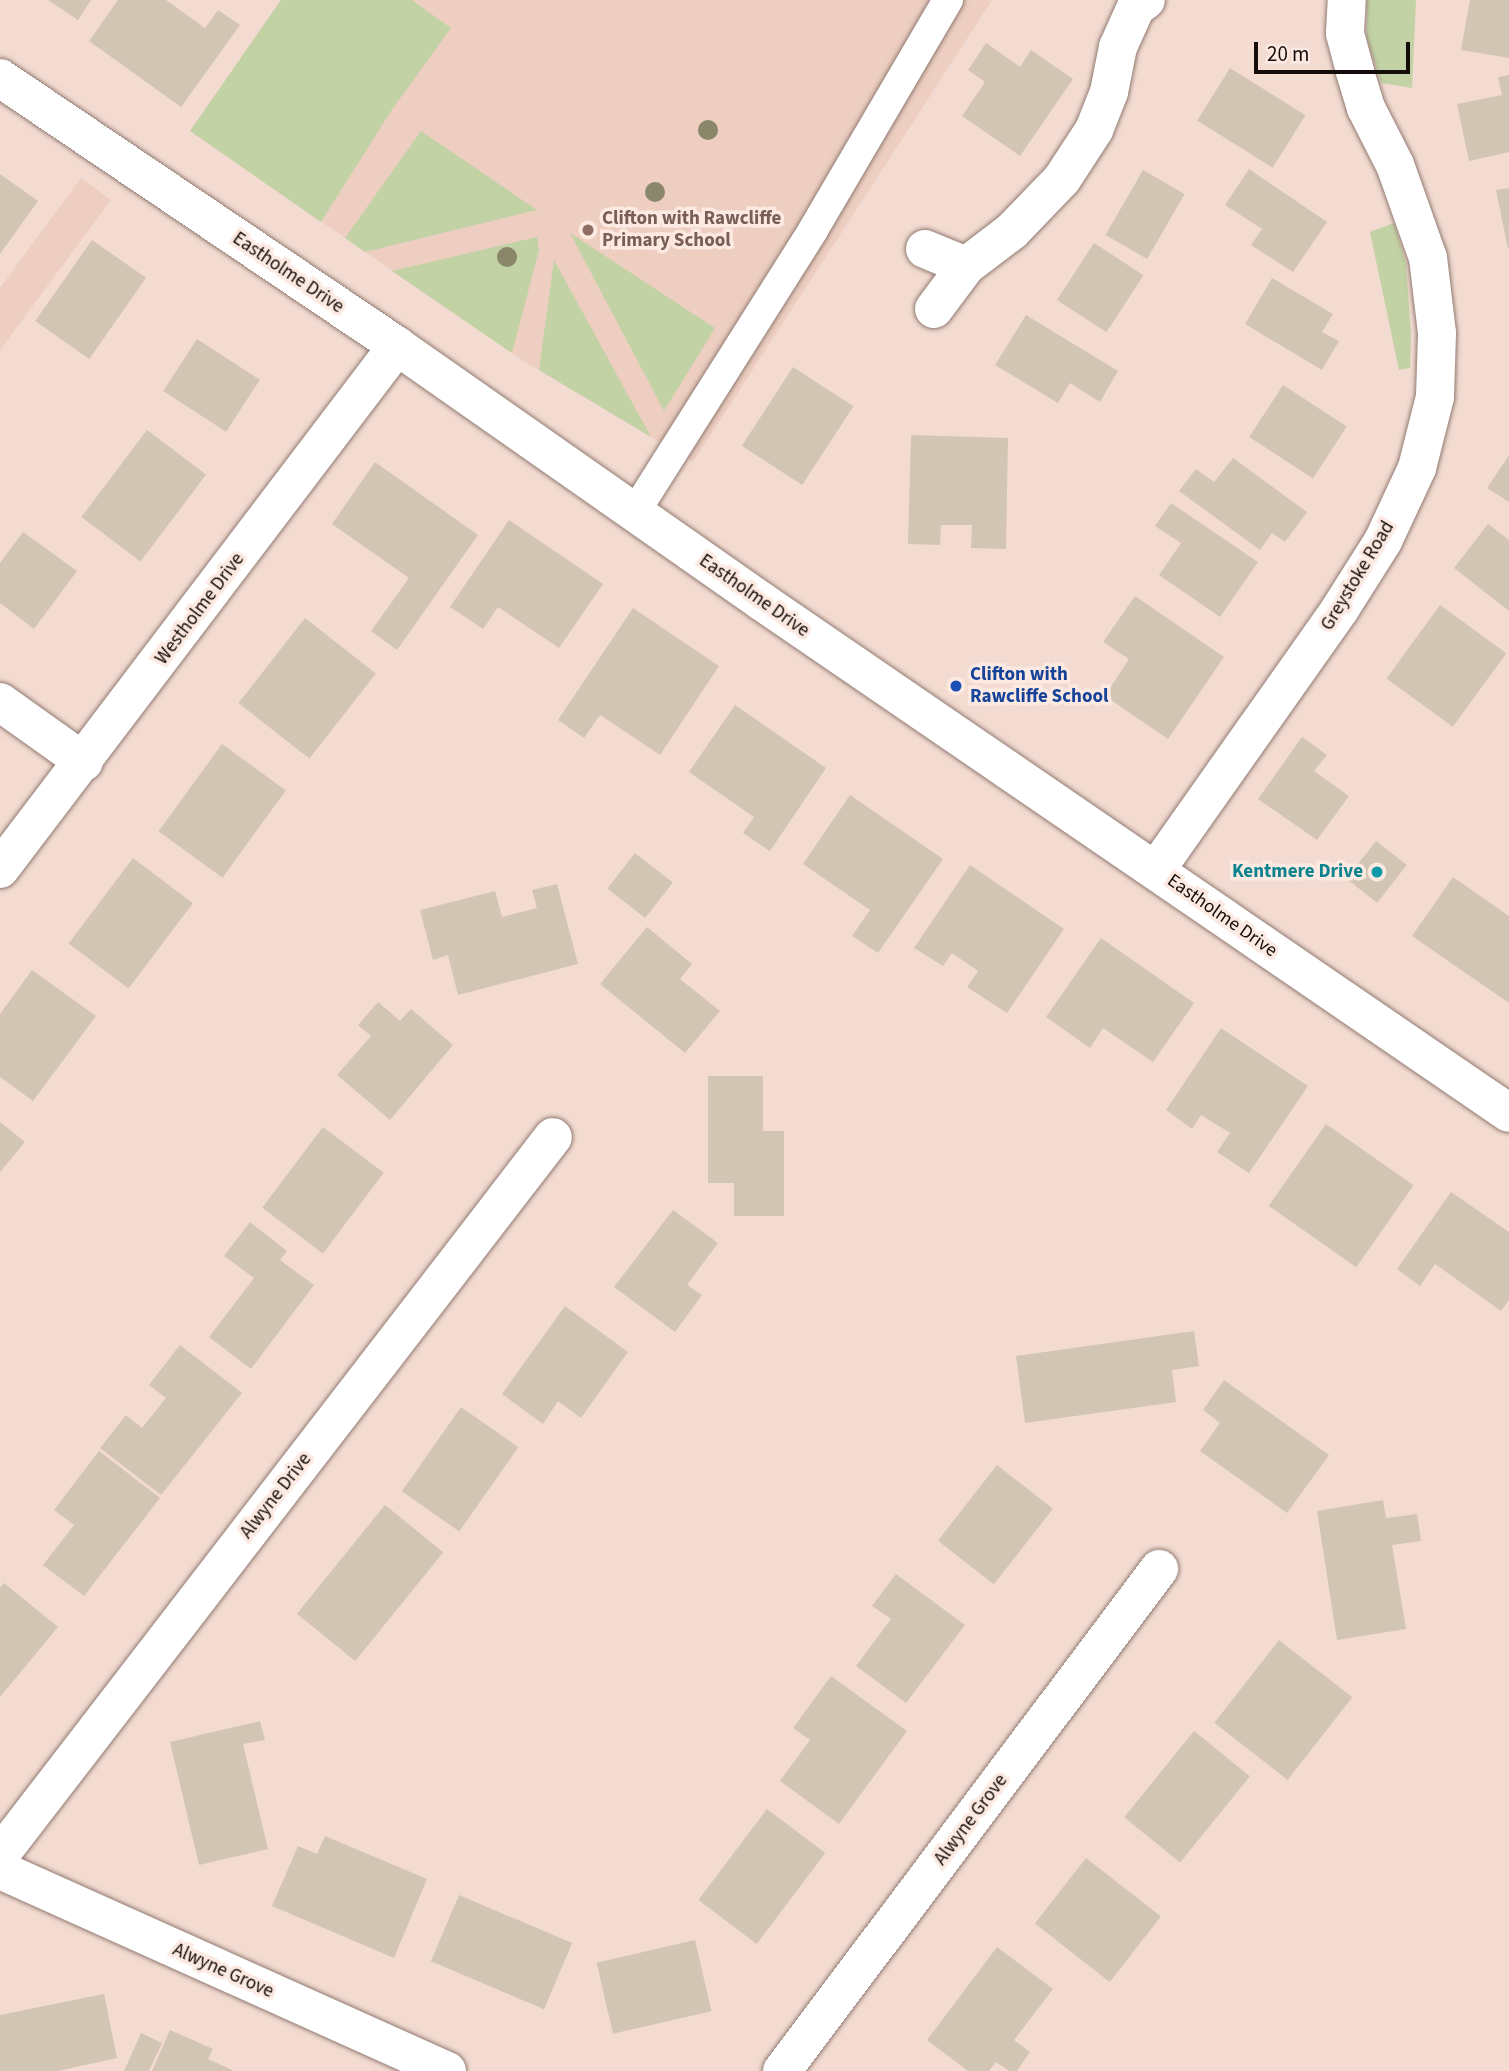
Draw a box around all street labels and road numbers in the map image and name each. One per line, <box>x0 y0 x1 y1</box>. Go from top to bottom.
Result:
street label: Eastholme Drive <box>228 227 348 319</box>
street label: Greystoke Road <box>1316 517 1400 635</box>
street label: Westholme Drive <box>151 549 249 669</box>
street label: Eastholme Drive <box>695 550 813 642</box>
street label: Eastholme Drive <box>1163 870 1281 962</box>
street label: Alwyne Drive <box>235 1449 317 1543</box>
street label: Alwyne Grove <box>929 1770 1013 1870</box>
street label: Alwyne Grove <box>169 1939 277 2003</box>

